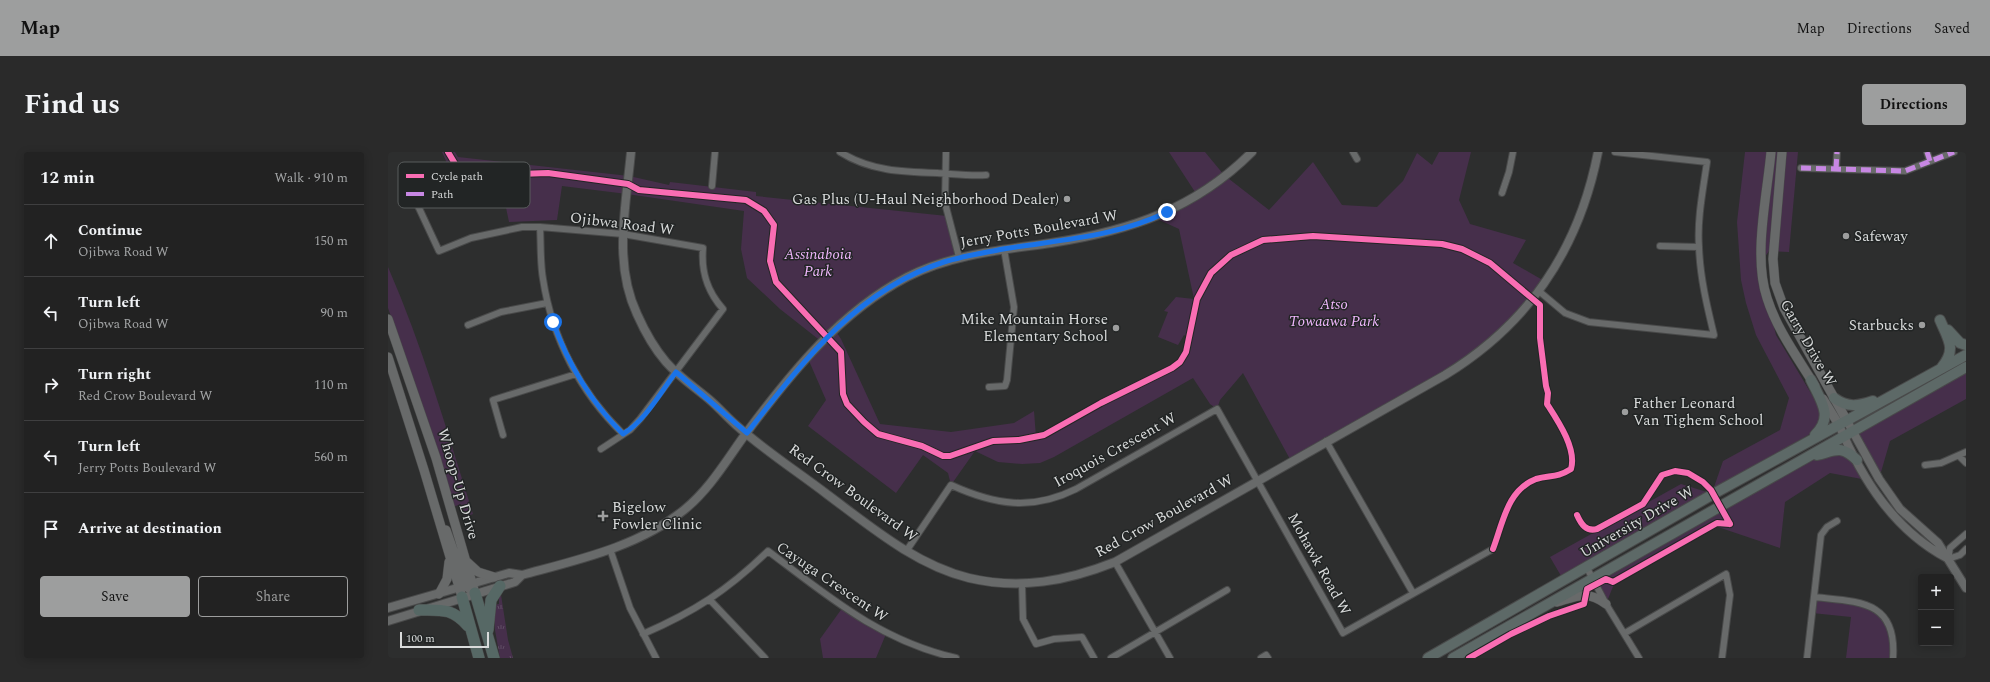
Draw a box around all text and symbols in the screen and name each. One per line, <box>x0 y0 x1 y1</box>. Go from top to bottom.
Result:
text: Map <box>20 14 60 43</box>
text: Map <box>1797 18 1825 39</box>
text: Directions <box>1847 18 1912 39</box>
text: Saved <box>1934 18 1970 39</box>
text: Find us <box>24 83 120 126</box>
button: Directions <box>1862 84 1966 125</box>
legend <box>398 162 530 208</box>
text: 12 min <box>40 165 95 191</box>
text: Walk · 910 m <box>274 168 348 188</box>
text: Cycle path <box>431 168 483 185</box>
text: Path <box>431 186 453 203</box>
place label: Gas Plus (U-Haul Neighborhood Dealer) <box>792 188 1059 211</box>
marker: Gas Plus (U-Haul Neighborhood Dealer) <box>1062 194 1072 204</box>
route end <box>1158 203 1176 221</box>
street label: Jerry Potts Boulevard W <box>958 204 1120 254</box>
street label: Ojibwa Road W <box>569 206 676 242</box>
text: Continue <box>78 219 143 242</box>
place label: Safeway <box>1854 225 1908 248</box>
icon: ahead <box>40 230 62 252</box>
text: 150 m <box>314 231 348 251</box>
marker: Safeway <box>1841 231 1851 241</box>
text: Ojibwa Road W <box>78 242 169 262</box>
park label: Assinaboia Park <box>783 243 852 283</box>
text: Turn left <box>78 291 140 314</box>
park label: Atso Towaawa Park <box>1289 293 1379 333</box>
street label: Garry Drive W <box>1774 295 1842 391</box>
icon: left <box>40 302 62 324</box>
text: 90 m <box>321 303 348 323</box>
place label: Mike Mountain Horse Elementary School <box>960 308 1108 348</box>
route start <box>544 313 562 331</box>
text: Ojibwa Road W <box>78 314 169 334</box>
place label: Starbucks <box>1849 314 1914 337</box>
marker: Starbucks <box>1917 320 1927 330</box>
marker: Mike Mountain Horse Elementary School <box>1111 323 1121 333</box>
text: Turn right <box>78 363 151 386</box>
icon: right <box>40 374 62 396</box>
text: 110 m <box>314 375 348 395</box>
text: Red Crow Boulevard W <box>78 386 212 406</box>
place label: Father Leonard Van Tighem School <box>1633 392 1764 432</box>
street label: Iroquois Crescent W <box>1049 407 1181 493</box>
marker: Father Leonard Van Tighem School <box>1620 407 1630 417</box>
street label: Whoop-Up Drive <box>431 426 485 542</box>
text: Turn left <box>78 435 140 458</box>
street label: Red Crow Boulevard W <box>784 438 923 548</box>
icon: left <box>40 446 62 468</box>
text: 560 m <box>314 447 348 467</box>
text: Jerry Potts Boulevard W <box>78 458 216 478</box>
street label: Red Crow Boulevard W <box>1091 468 1238 564</box>
street label: University Drive W <box>1576 480 1699 564</box>
place label: Bigelow Fowler Clinic <box>612 496 702 536</box>
street label: Mohawk Road W <box>1281 508 1357 620</box>
marker: Bigelow Fowler Clinic <box>597 510 609 522</box>
text: Arrive at destination <box>78 517 222 540</box>
icon: arrive <box>40 518 62 540</box>
street label: Cayuga Crescent W <box>772 536 893 628</box>
map controls <box>1918 574 1954 646</box>
button: + <box>1918 574 1954 610</box>
button: Save <box>40 576 190 617</box>
button: Share <box>198 576 348 617</box>
button: − <box>1918 610 1954 646</box>
scale bar <box>400 630 489 649</box>
text: 100 m <box>406 630 435 647</box>

